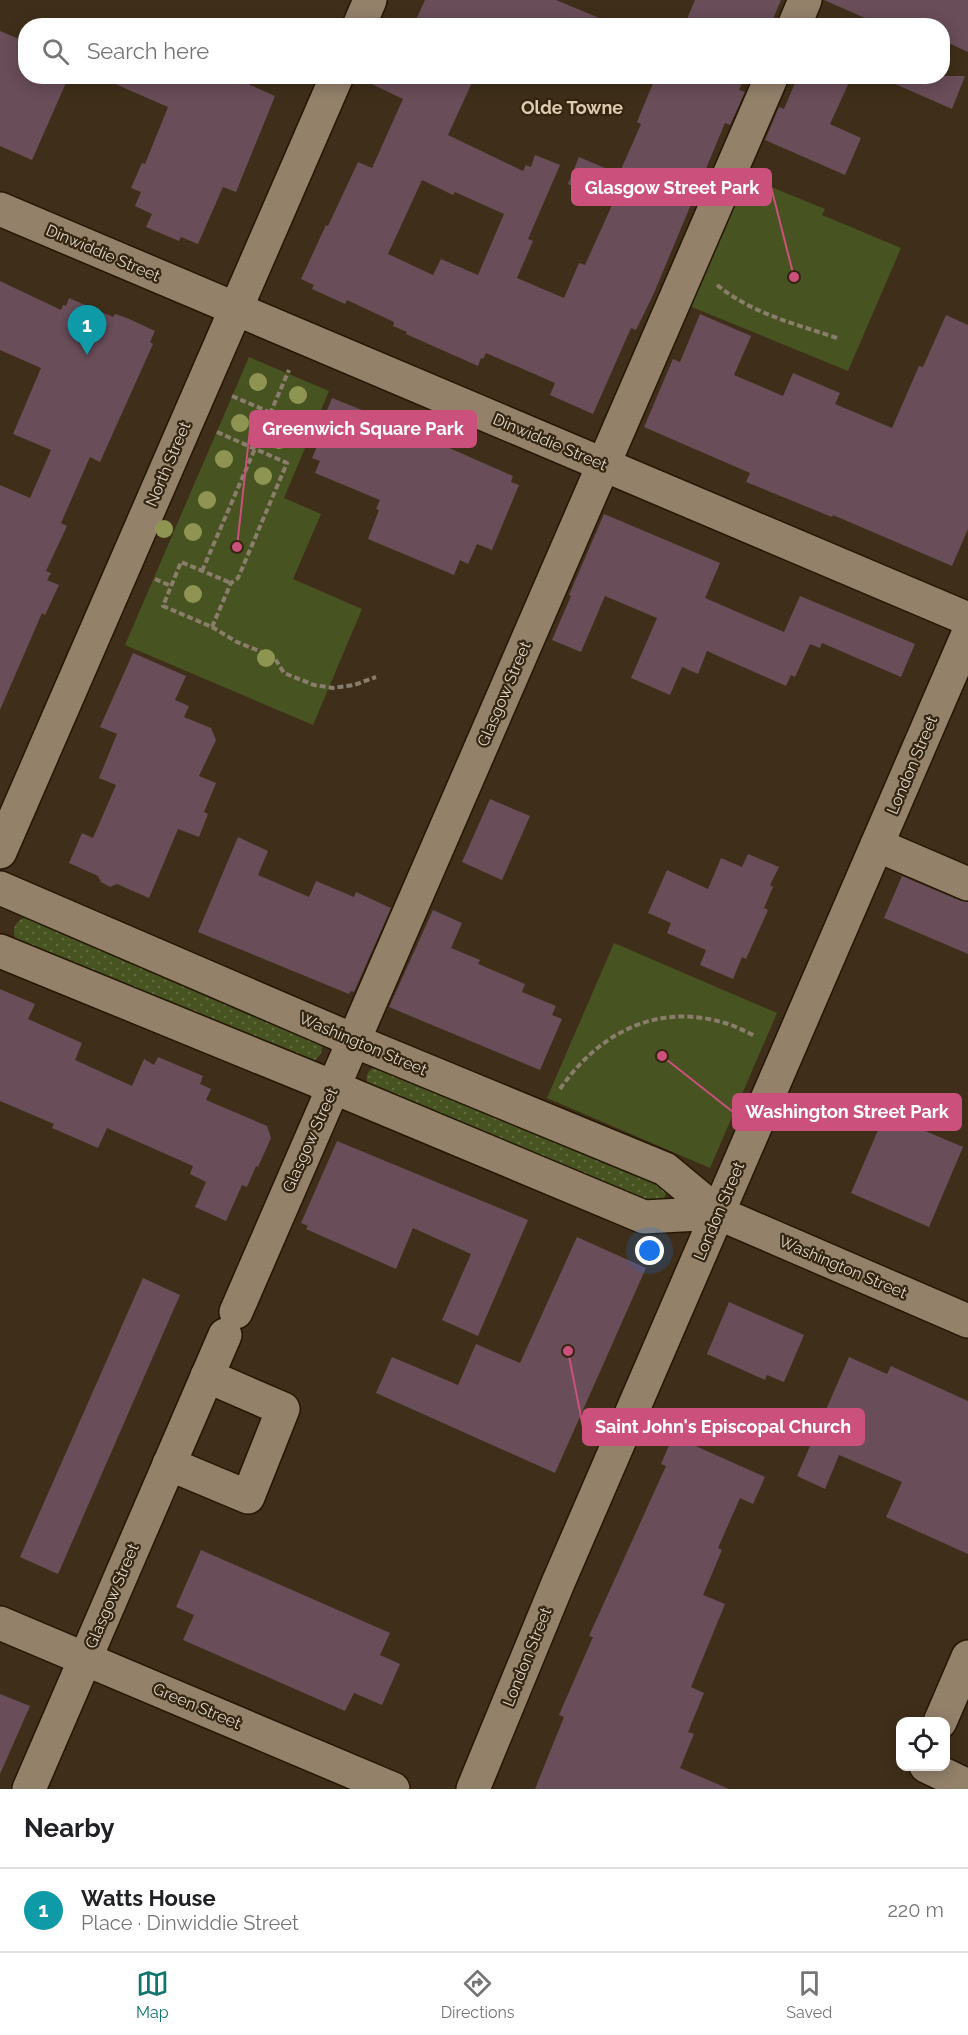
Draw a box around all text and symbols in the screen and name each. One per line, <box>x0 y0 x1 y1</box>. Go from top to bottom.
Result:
search box <box>18 18 950 84</box>
icon: search <box>39 35 72 68</box>
text: Search here <box>87 38 209 64</box>
district label: Olde Towne <box>521 97 623 118</box>
callout: Glasgow Street Park <box>572 169 771 205</box>
text: Glasgow Street Park <box>585 177 760 198</box>
street label: Dinwiddie Street <box>43 220 163 286</box>
pin: 1 <box>68 306 106 355</box>
street label: Dinwiddie Street <box>490 409 610 475</box>
callout: Greenwich Square Park <box>250 411 476 447</box>
street label: North Street <box>142 418 195 509</box>
text: Greenwich Square Park <box>262 418 465 439</box>
street label: Glasgow Street <box>473 638 535 749</box>
street label: London Street <box>883 712 942 817</box>
street label: Washington Street <box>296 1009 430 1080</box>
street label: Glasgow Street <box>278 1084 342 1195</box>
callout: Washington Street Park <box>733 1094 961 1130</box>
text: Washington Street Park <box>745 1101 950 1122</box>
street label: London Street <box>690 1158 749 1263</box>
street label: Washington Street <box>776 1232 910 1303</box>
your location <box>635 1236 664 1265</box>
callout: Saint John's Episcopal Church <box>583 1409 864 1445</box>
text: Saint John's Episcopal Church <box>595 1416 851 1437</box>
street label: Glasgow Street <box>81 1540 143 1651</box>
street label: London Street <box>498 1604 556 1709</box>
street label: Green Street <box>150 1679 244 1733</box>
map controls <box>896 1717 950 1771</box>
button: locate <box>896 1717 950 1771</box>
text: Nearby <box>24 1813 114 1843</box>
text: Watts House <box>81 1885 216 1911</box>
text: 1 <box>39 1898 48 1922</box>
text: 220 m <box>887 1898 944 1922</box>
text: Place · Dinwiddie Street <box>81 1911 299 1935</box>
tab: Map <box>136 1967 169 2022</box>
tab: Directions <box>441 1967 515 2022</box>
tab: Saved <box>786 1967 832 2022</box>

